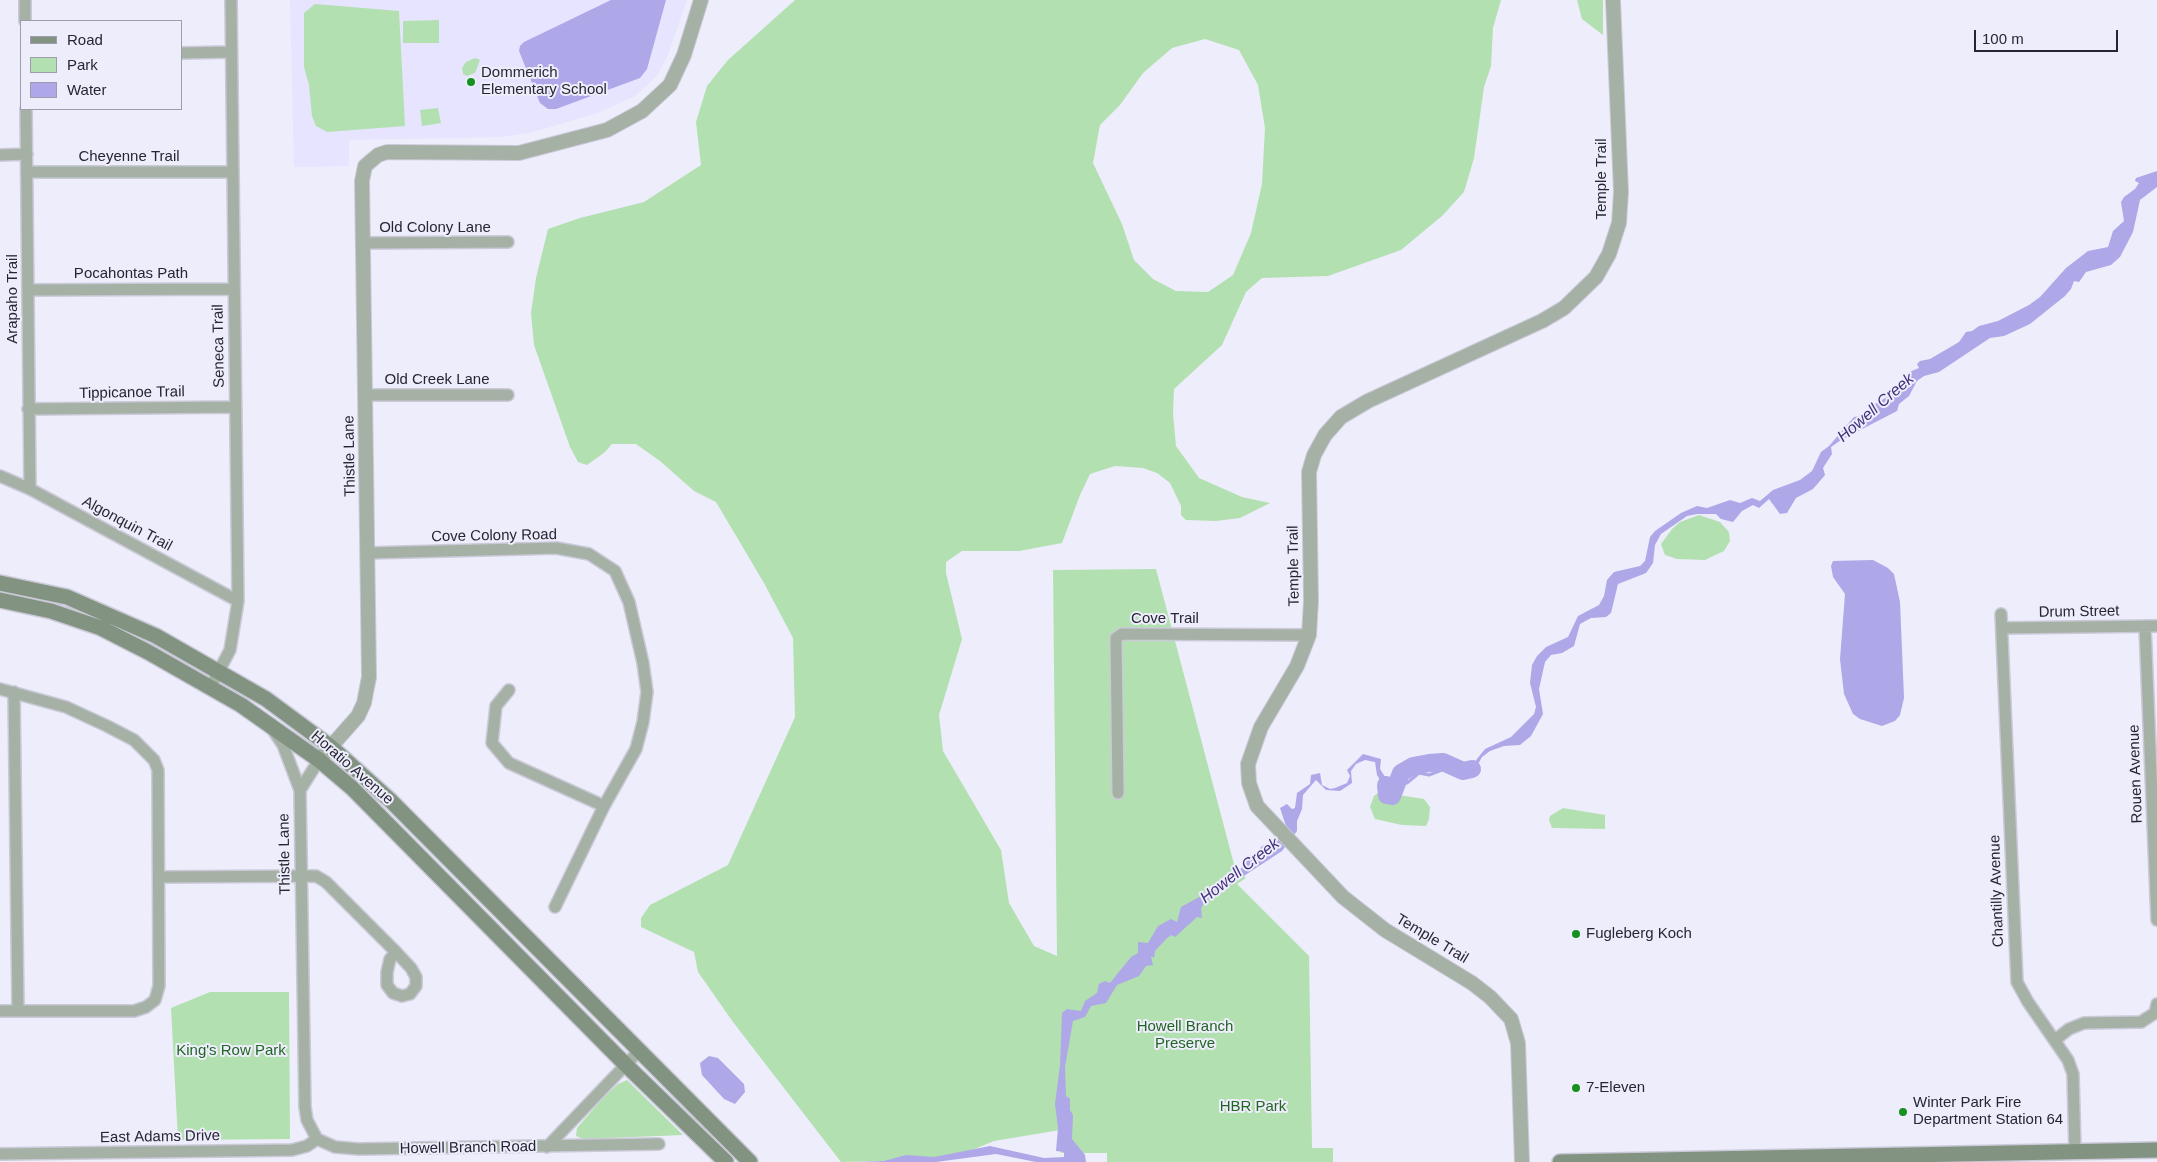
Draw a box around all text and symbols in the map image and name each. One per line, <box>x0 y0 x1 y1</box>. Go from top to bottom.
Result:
legend <box>20 20 182 110</box>
scale bar <box>1977 20 2121 52</box>
text: 100 m <box>1982 30 2024 47</box>
text: Road <box>67 31 103 48</box>
text: Park <box>67 56 98 73</box>
place label: Dommerich Elementary School <box>481 64 607 99</box>
marker: Dommerich Elementary School <box>465 76 477 88</box>
text: Water <box>67 81 106 98</box>
street label: Temple Trail <box>1593 138 1611 220</box>
street label: Cheyenne Trail <box>78 148 180 166</box>
street label: Old Colony Lane <box>379 219 491 237</box>
street label: Arapaho Trail <box>4 254 22 344</box>
street label: Pocahontas Path <box>74 265 188 283</box>
street label: Seneca Trail <box>209 304 229 388</box>
water label: Howell Creek <box>1834 370 1918 446</box>
street label: Old Creek Lane <box>384 371 490 389</box>
street label: Tippicanoe Trail <box>79 383 185 403</box>
street label: Thistle Lane <box>340 415 360 497</box>
street label: Algonquin Trail <box>79 493 175 555</box>
street label: Temple Trail <box>1284 525 1304 607</box>
street label: Cove Colony Road <box>431 526 557 546</box>
street label: Drum Street <box>2038 602 2120 622</box>
street label: Cove Trail <box>1131 610 1199 628</box>
street label: Rouen Avenue <box>2125 724 2147 824</box>
street label: Horatio Avenue <box>307 727 397 809</box>
street label: Thistle Lane <box>275 813 295 895</box>
water label: Howell Creek <box>1197 834 1283 908</box>
street label: Chantilly Avenue <box>1986 835 2008 947</box>
street label: Temple Trail <box>1393 910 1471 968</box>
place label: Fugleberg Koch <box>1586 925 1692 943</box>
marker: Fugleberg Koch <box>1570 928 1582 940</box>
park label: Howell Branch Preserve <box>1137 1018 1233 1053</box>
park label: King's Row Park <box>176 1042 286 1060</box>
place label: 7-Eleven <box>1586 1079 1645 1097</box>
marker: 7-Eleven <box>1570 1082 1582 1094</box>
place label: Winter Park Fire Department Station 64 <box>1913 1094 2063 1129</box>
park label: HBR Park <box>1220 1098 1286 1116</box>
marker: Winter Park Fire Department Station 64 <box>1897 1106 1909 1118</box>
street label: East Adams Drive <box>100 1127 220 1147</box>
street label: Howell Branch Road <box>399 1138 537 1158</box>

